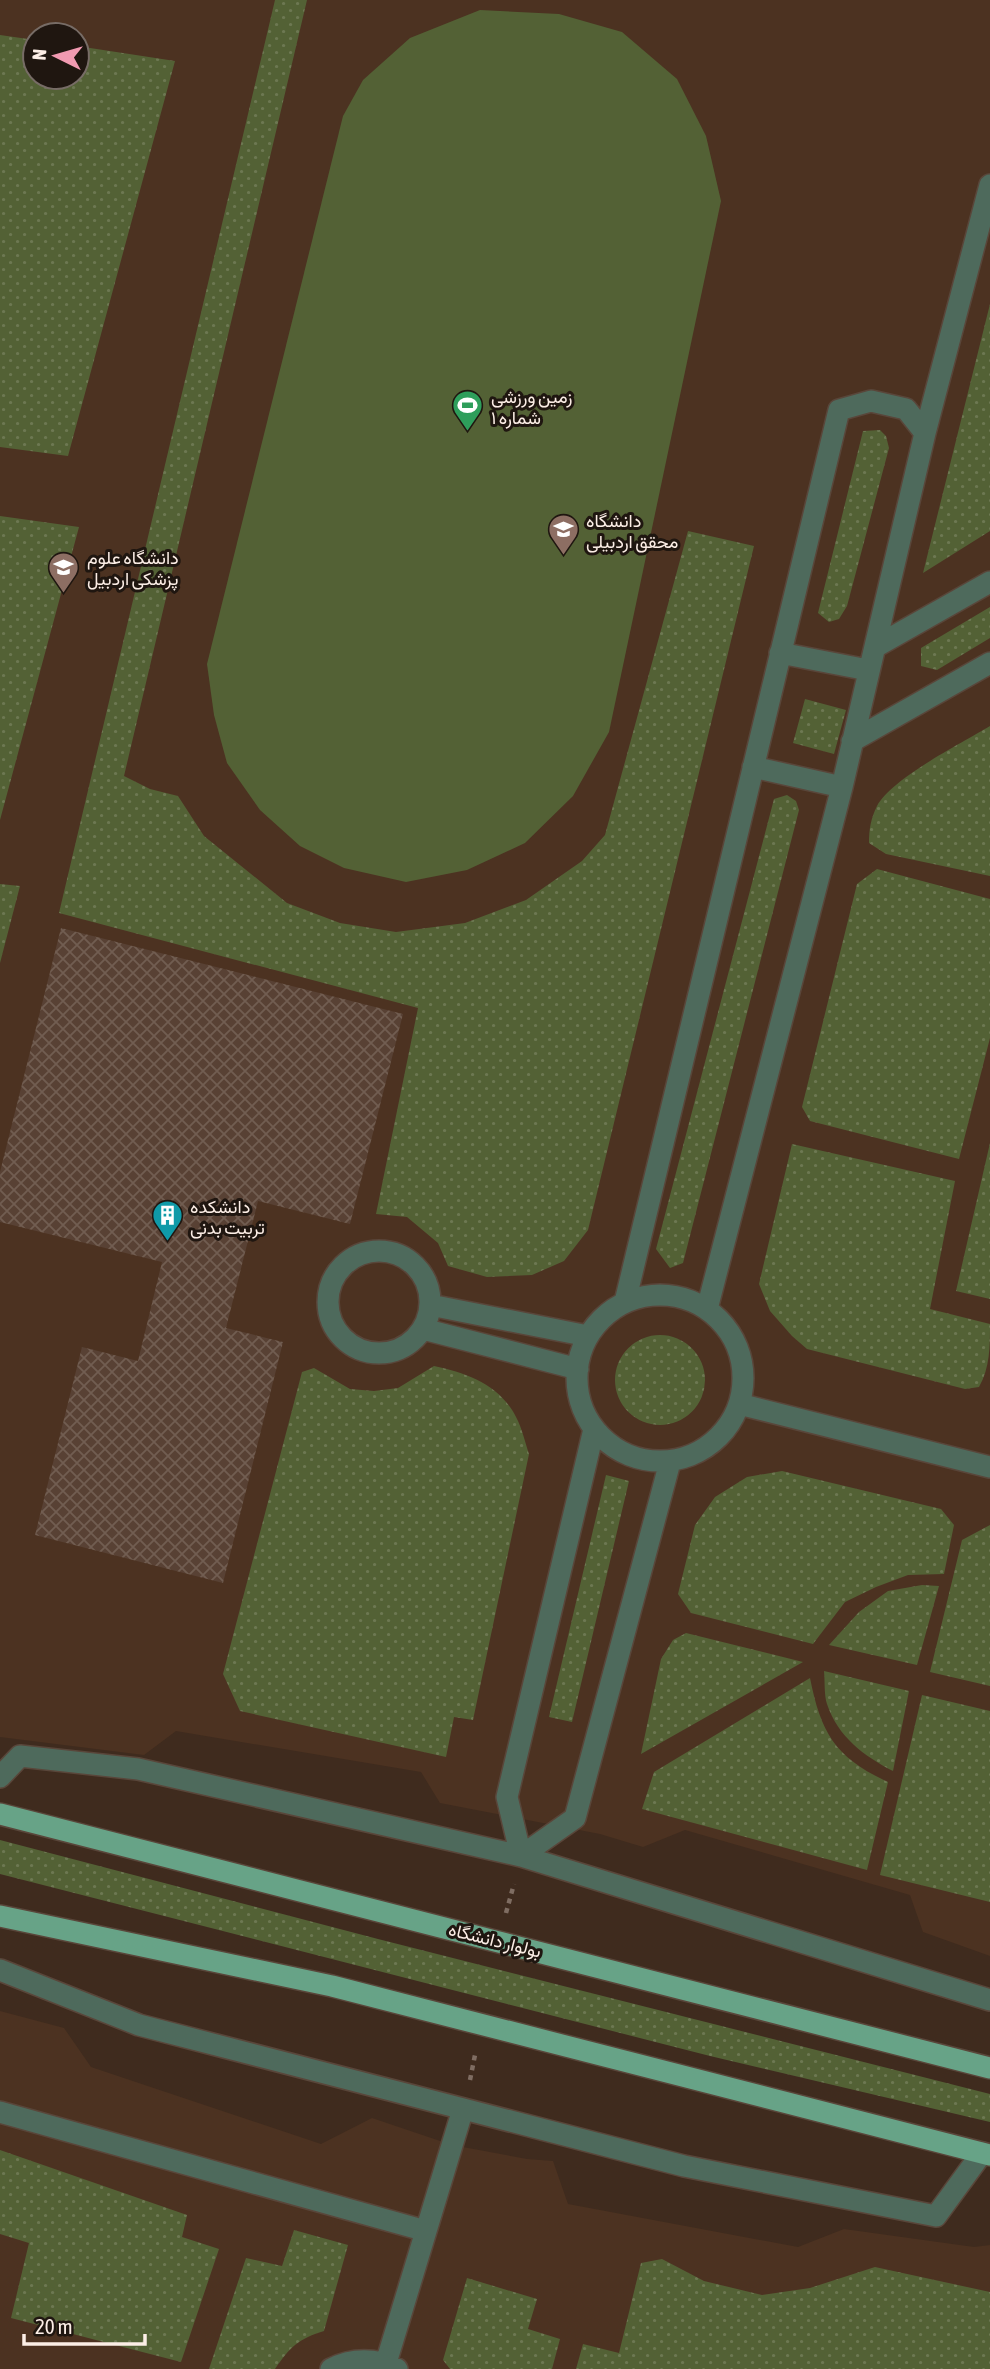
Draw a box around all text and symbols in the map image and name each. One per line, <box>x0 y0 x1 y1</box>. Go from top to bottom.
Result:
north arrow <box>21 21 91 91</box>
text: N <box>28 48 51 61</box>
place label: زمین ورزشی شماره ۱ <box>491 386 572 429</box>
sports icon: زمین ورزشی شماره ۱ <box>451 389 485 433</box>
place label: دانشگاه محقق اردبیلی <box>586 510 678 553</box>
school or university icon: دانشگاه محقق اردبیلی <box>546 513 580 557</box>
place label: دانشگاه علوم پزشکی اردبیل <box>87 547 179 591</box>
school or university icon: دانشگاه علوم پزشکی اردبیل <box>47 550 81 594</box>
place label: دانشکده تربیت بدنی <box>190 1196 265 1239</box>
building icon: دانشکده تربیت بدنی <box>150 1199 184 1243</box>
street label: بولوار دانشگاه <box>446 1918 543 1963</box>
scale bar <box>24 2302 145 2346</box>
text: 20 m <box>35 2314 73 2338</box>

